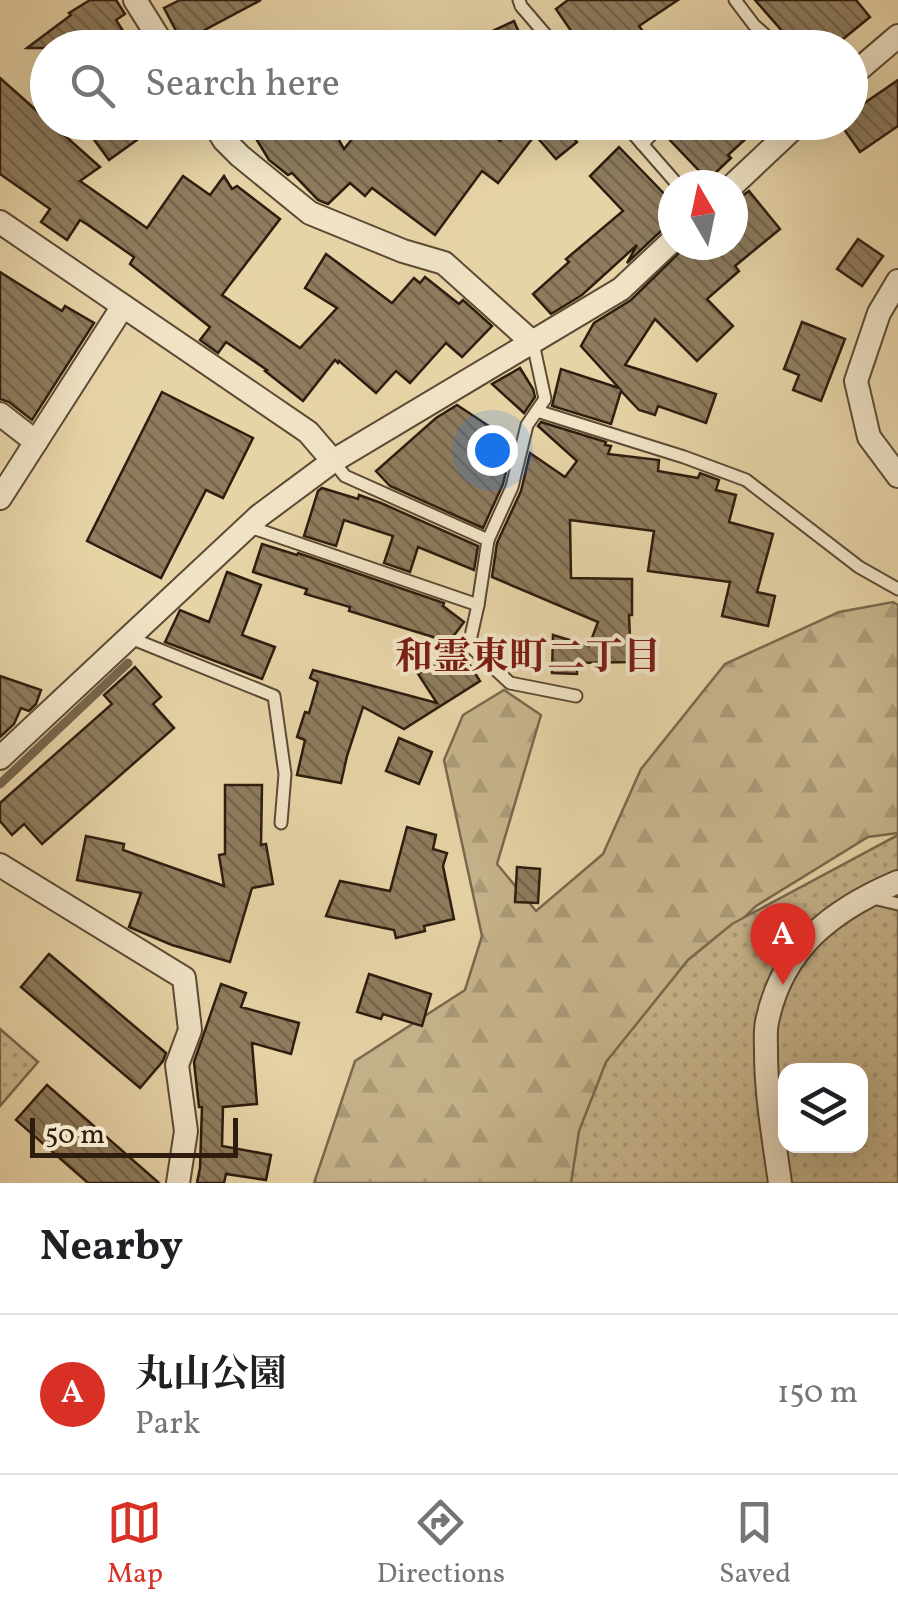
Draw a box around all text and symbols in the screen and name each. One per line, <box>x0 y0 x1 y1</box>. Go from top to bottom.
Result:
search box <box>30 30 868 140</box>
icon: search <box>65 58 120 113</box>
text: Search here <box>145 59 340 112</box>
north arrow <box>658 170 748 260</box>
your location <box>467 425 518 476</box>
district label: 和霊東町二丁目 <box>395 633 661 686</box>
pin: A <box>750 902 816 985</box>
map controls <box>778 1063 868 1153</box>
button: layers <box>778 1063 868 1153</box>
scale bar <box>30 1113 238 1158</box>
text: 50 m <box>45 1116 105 1155</box>
text: Nearby <box>40 1219 183 1278</box>
text: 丸山公園 <box>135 1350 287 1403</box>
text: A <box>61 1372 84 1416</box>
text: 150 m <box>777 1372 858 1416</box>
text: Park <box>135 1403 200 1447</box>
tab: Map <box>107 1495 163 1594</box>
tab: Directions <box>377 1495 505 1594</box>
tab: Saved <box>719 1495 791 1594</box>

